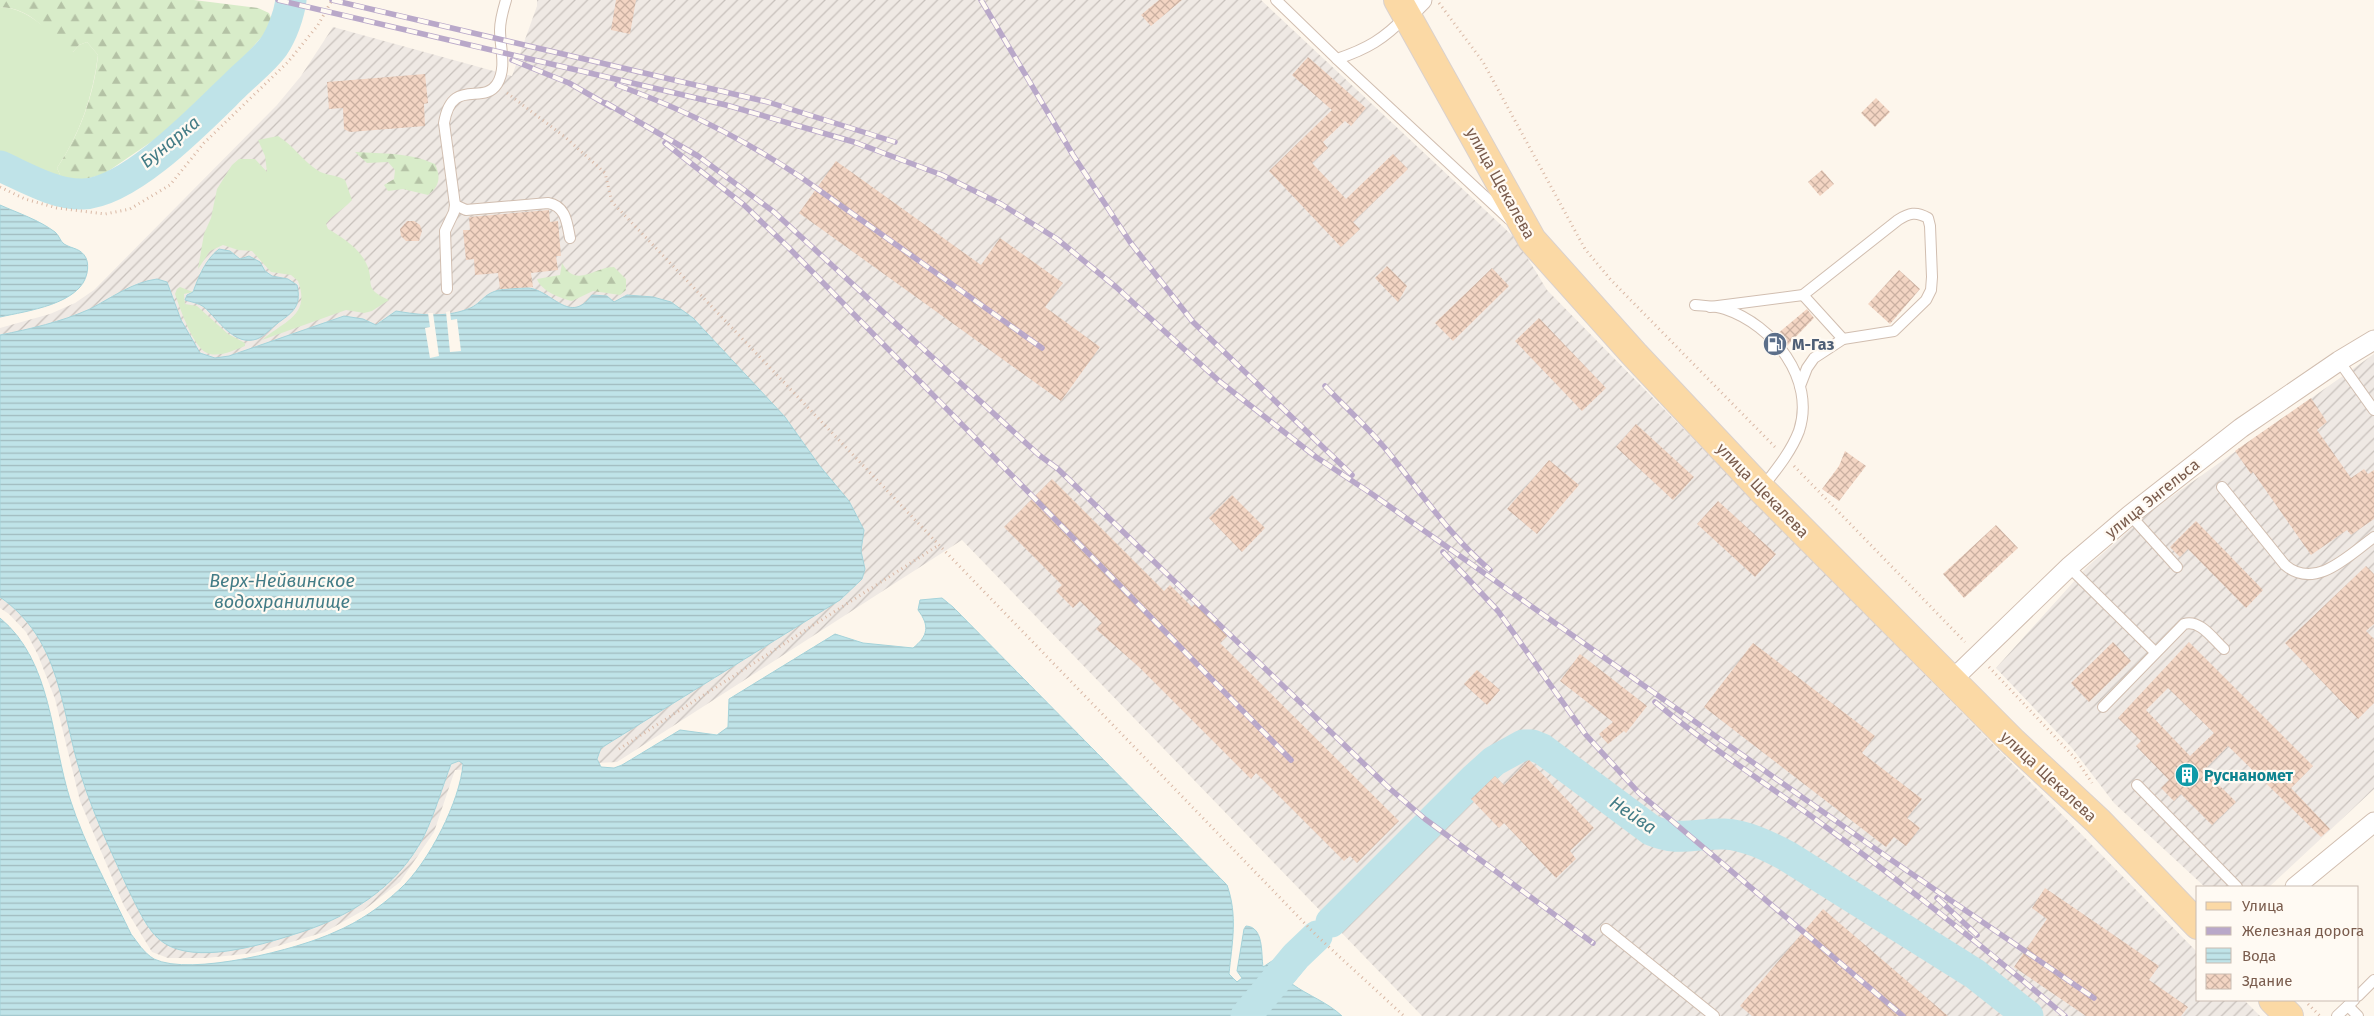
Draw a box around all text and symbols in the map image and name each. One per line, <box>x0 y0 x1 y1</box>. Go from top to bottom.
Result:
water label: Бунарка <box>136 111 204 173</box>
street label: улица Щекалева <box>1462 124 1539 242</box>
fuel station icon: М-Газ <box>1762 331 1788 357</box>
place label: М-Газ <box>1792 335 1834 354</box>
street label: улица Щекалева <box>1713 439 1813 542</box>
street label: улица Энгельса <box>2101 455 2203 542</box>
water label: Верх-Нейвинское водохранилище <box>209 570 355 613</box>
street label: улица Щекалева <box>1997 727 2101 826</box>
building icon: Руснаномет <box>2174 762 2200 788</box>
place label: Руснаномет <box>2204 766 2293 785</box>
water label: Нейва <box>1605 791 1661 839</box>
legend <box>2196 886 2359 1001</box>
text: Улица <box>2242 897 2284 915</box>
text: Железная дорога <box>2242 922 2364 940</box>
text: Вода <box>2242 947 2276 965</box>
text: Здание <box>2242 972 2292 990</box>

